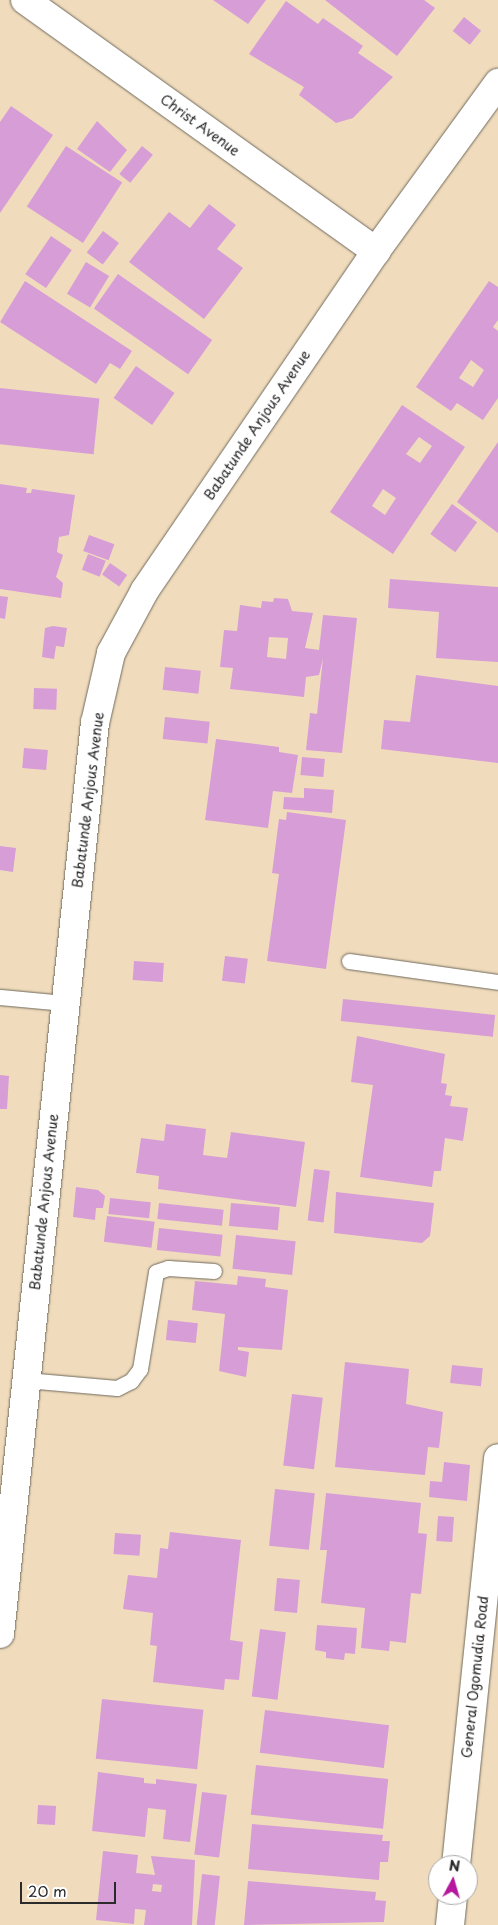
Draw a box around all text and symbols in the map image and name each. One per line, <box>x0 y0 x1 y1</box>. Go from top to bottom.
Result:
street label: Christ Avenue <box>157 91 243 159</box>
street label: Babatunde Anjous Avenue <box>201 347 313 503</box>
street label: Babatunde Anjous Avenue <box>69 711 107 889</box>
street label: Babatunde Anjous Avenue <box>26 1113 62 1291</box>
street label: General Ogomudia Road <box>458 1594 492 1760</box>
north arrow <box>428 1855 478 1905</box>
text: N <box>448 1855 461 1877</box>
scale bar <box>22 1872 119 1904</box>
text: 20 m <box>28 1879 67 1902</box>

